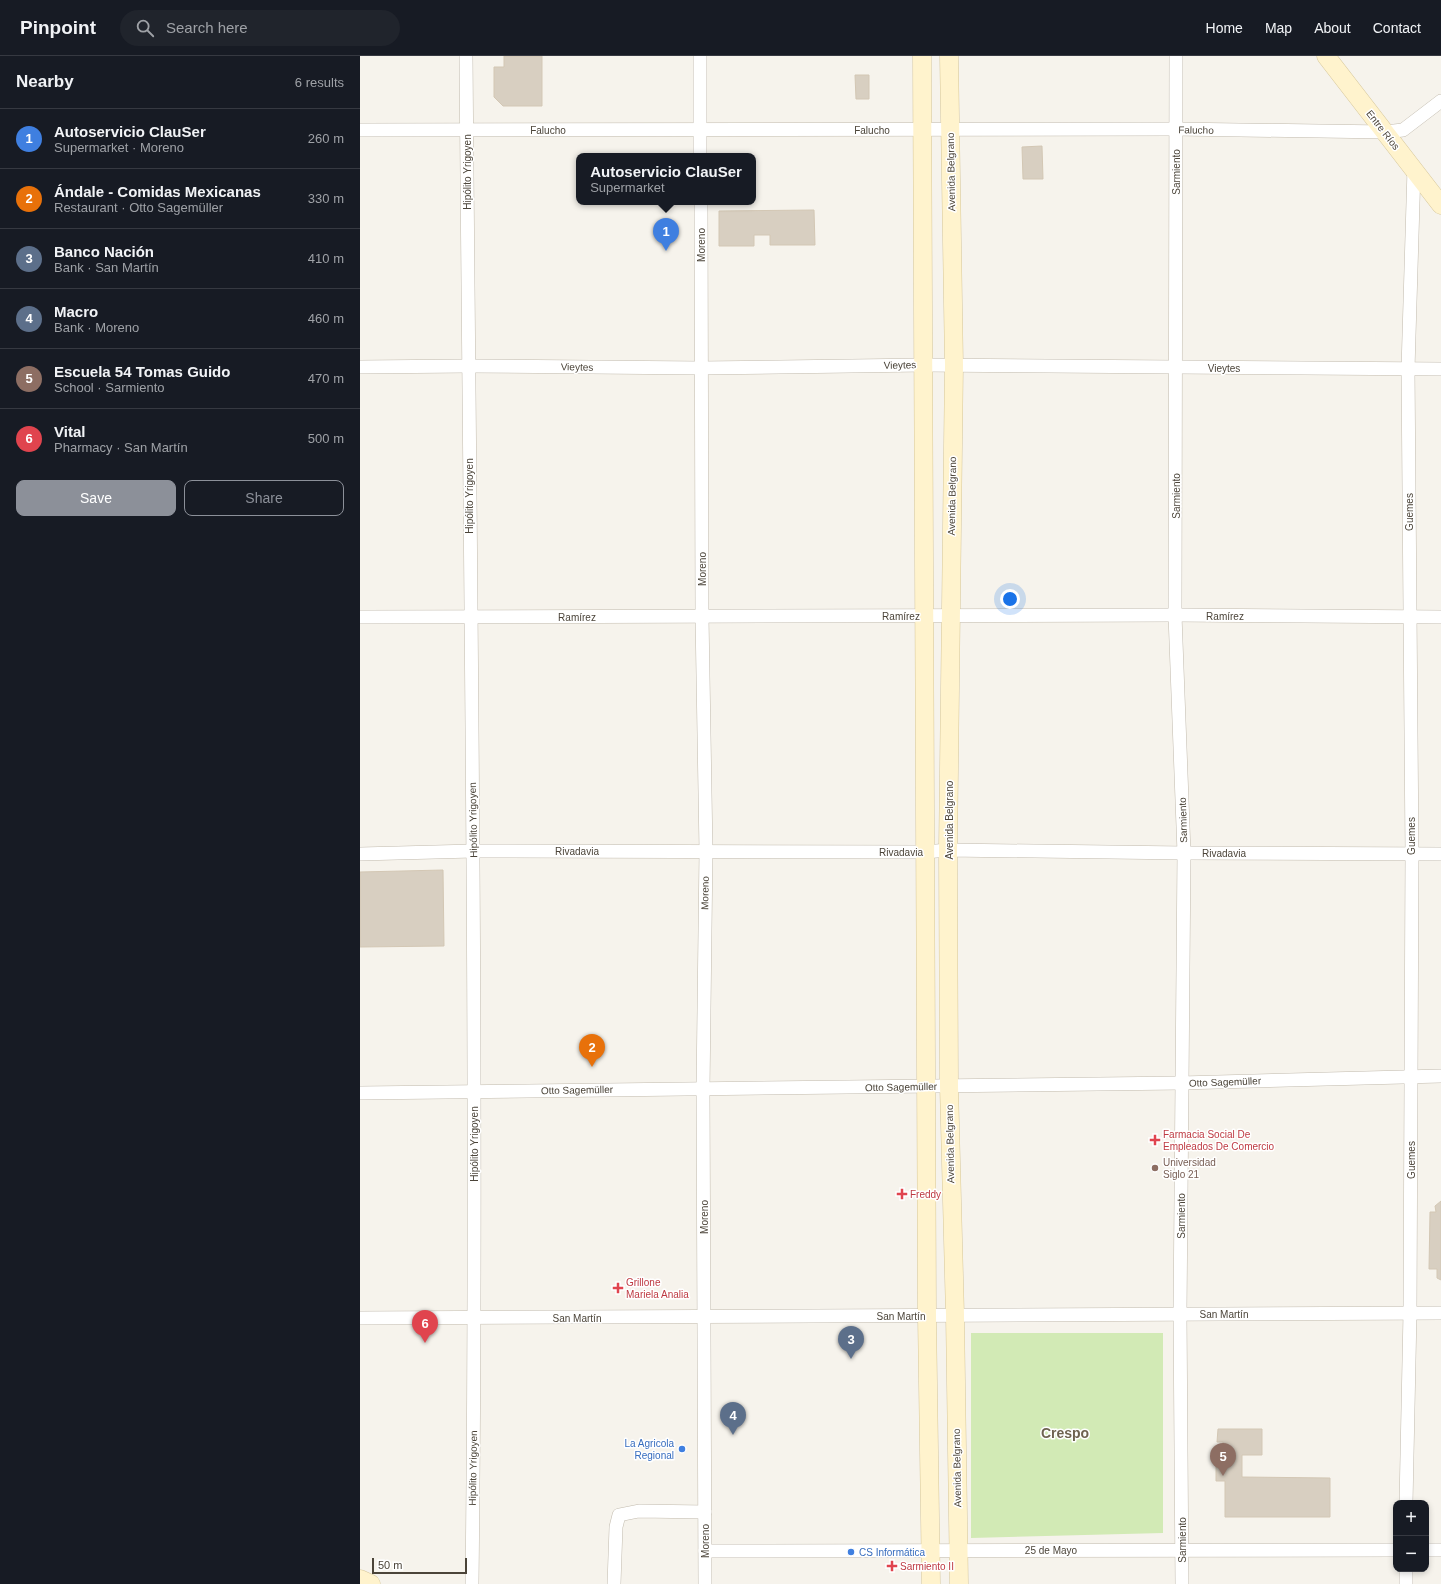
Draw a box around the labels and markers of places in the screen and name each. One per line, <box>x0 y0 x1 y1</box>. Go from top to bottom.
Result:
pin: 1 <box>653 218 679 251</box>
pin: 2 <box>579 1034 605 1067</box>
place label: Farmacia Social De Empleados De Comercio <box>1163 1129 1275 1152</box>
marker: Farmacia Social De Empleados De Comercio <box>1150 1135 1160 1145</box>
place label: Universidad Siglo 21 <box>1163 1157 1216 1180</box>
marker: Universidad Siglo 21 <box>1150 1163 1160 1173</box>
marker: Freddy <box>897 1189 907 1199</box>
place label: Freddy <box>910 1189 941 1200</box>
place label: Grillone Mariela Analia <box>626 1277 689 1300</box>
marker: Grillone Mariela Analia <box>613 1283 623 1293</box>
pin: 6 <box>412 1310 438 1343</box>
pin: 3 <box>838 1326 864 1359</box>
pin: 4 <box>720 1402 746 1435</box>
place label: La Agricola Regional <box>625 1438 674 1461</box>
pin: 5 <box>1210 1443 1236 1476</box>
marker: La Agricola Regional <box>677 1444 687 1454</box>
marker: CS Informática <box>846 1547 856 1557</box>
place label: CS Informática <box>859 1547 926 1558</box>
marker: Sarmiento II <box>887 1561 897 1571</box>
place label: Sarmiento II <box>900 1561 954 1572</box>

